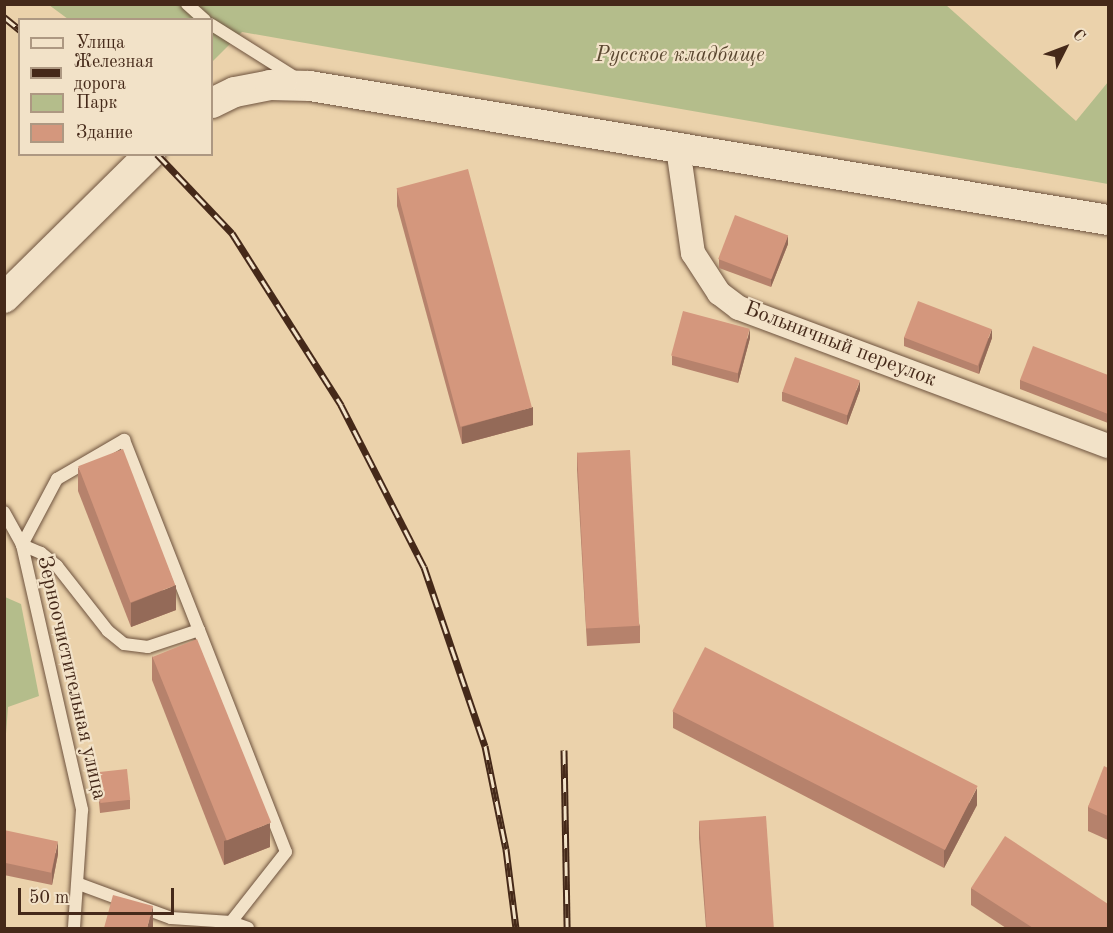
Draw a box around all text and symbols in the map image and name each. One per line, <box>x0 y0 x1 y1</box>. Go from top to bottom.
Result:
legend <box>18 18 213 156</box>
north arrow <box>1035 18 1095 78</box>
text: С <box>1069 27 1088 45</box>
text: Улица <box>76 34 125 52</box>
park label: Русское кладбище <box>595 43 765 69</box>
text: Железная дорога <box>74 53 154 93</box>
text: Парк <box>76 94 117 112</box>
text: Здание <box>76 124 133 142</box>
street label: Больничный переулок <box>740 297 940 393</box>
street label: Зерноочистительная улица <box>31 554 111 802</box>
scale bar <box>21 876 177 914</box>
text: 50 m <box>29 889 69 907</box>

